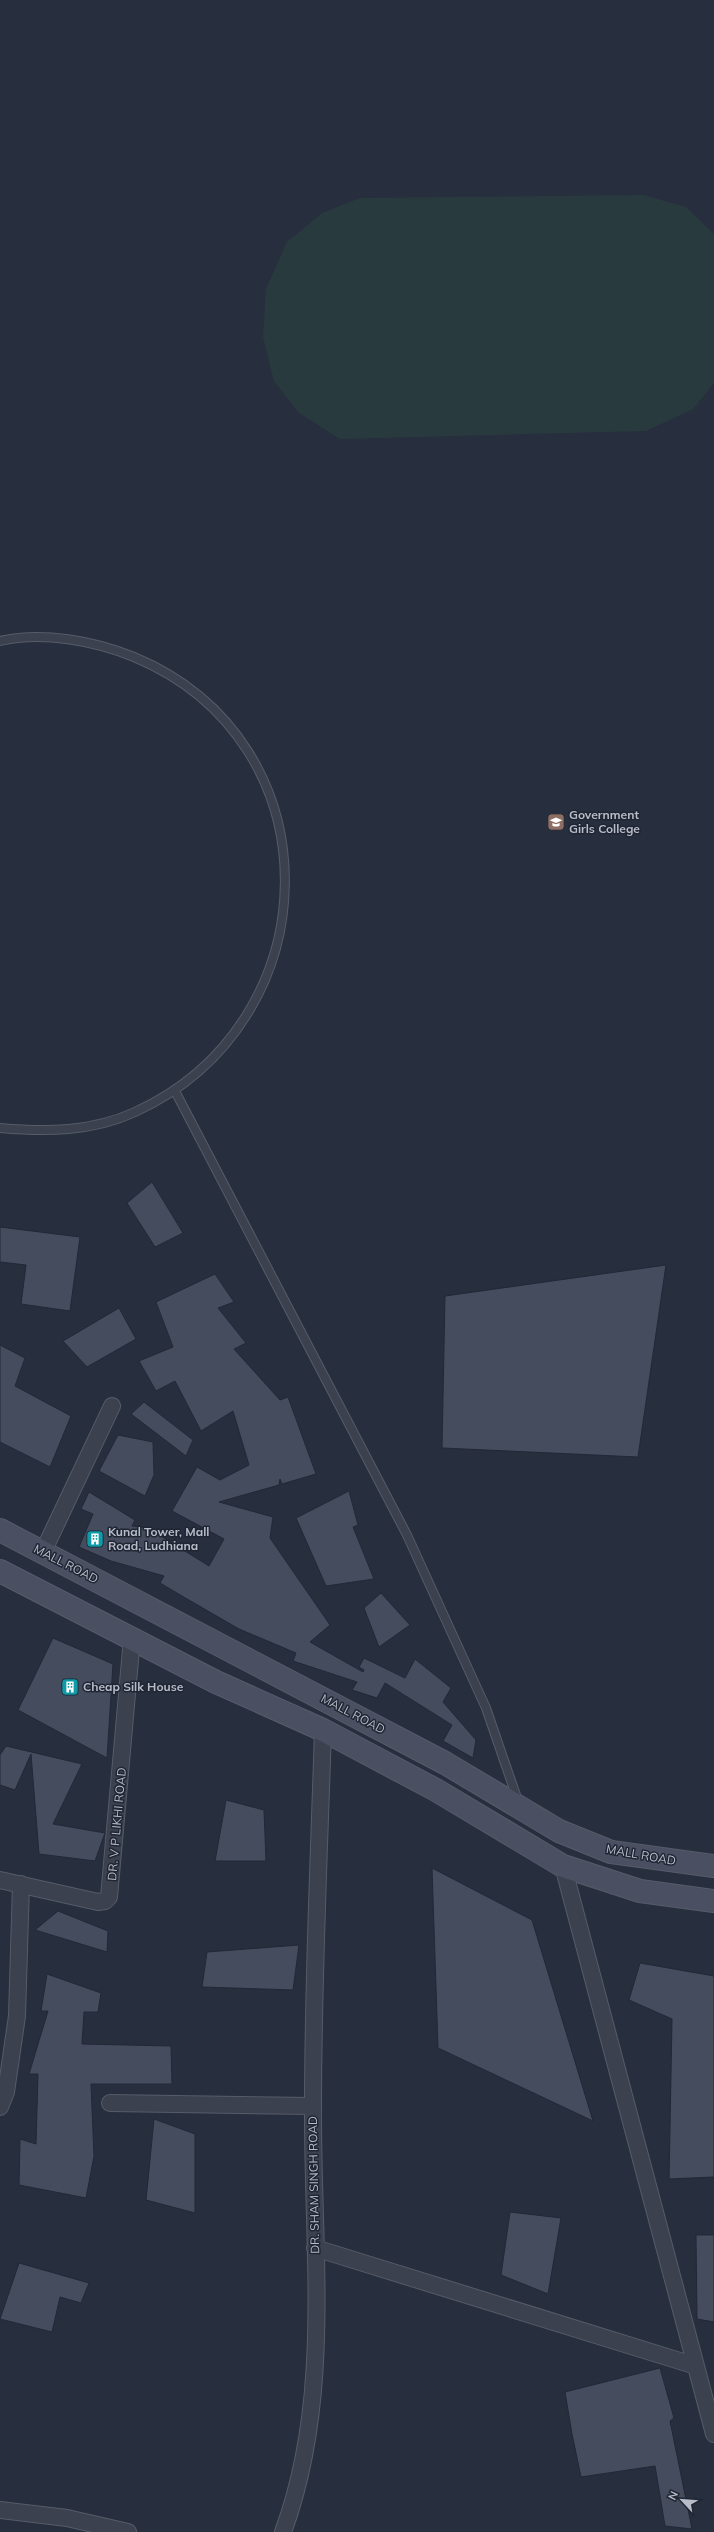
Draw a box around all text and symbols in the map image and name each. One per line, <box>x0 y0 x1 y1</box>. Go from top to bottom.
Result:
place label: Government Girls College <box>569 807 640 836</box>
school or university icon: Government Girls College <box>546 812 566 832</box>
place label: Kunal Tower, Mall Road, Ludhiana <box>108 1524 210 1553</box>
building icon: Kunal Tower, Mall Road, Ludhiana <box>85 1529 105 1549</box>
street label: MALL ROAD <box>31 1541 101 1586</box>
building icon: Cheap Silk House <box>60 1677 80 1697</box>
place label: Cheap Silk House <box>83 1679 184 1694</box>
street label: MALL ROAD <box>319 1690 388 1737</box>
street label: DR. V P LIKHI ROAD <box>104 1767 129 1881</box>
street label: MALL ROAD <box>605 1841 677 1868</box>
street label: DR. SHAM SINGH ROAD <box>305 2116 322 2254</box>
north arrow <box>662 2480 702 2520</box>
text: N <box>665 2489 681 2502</box>

